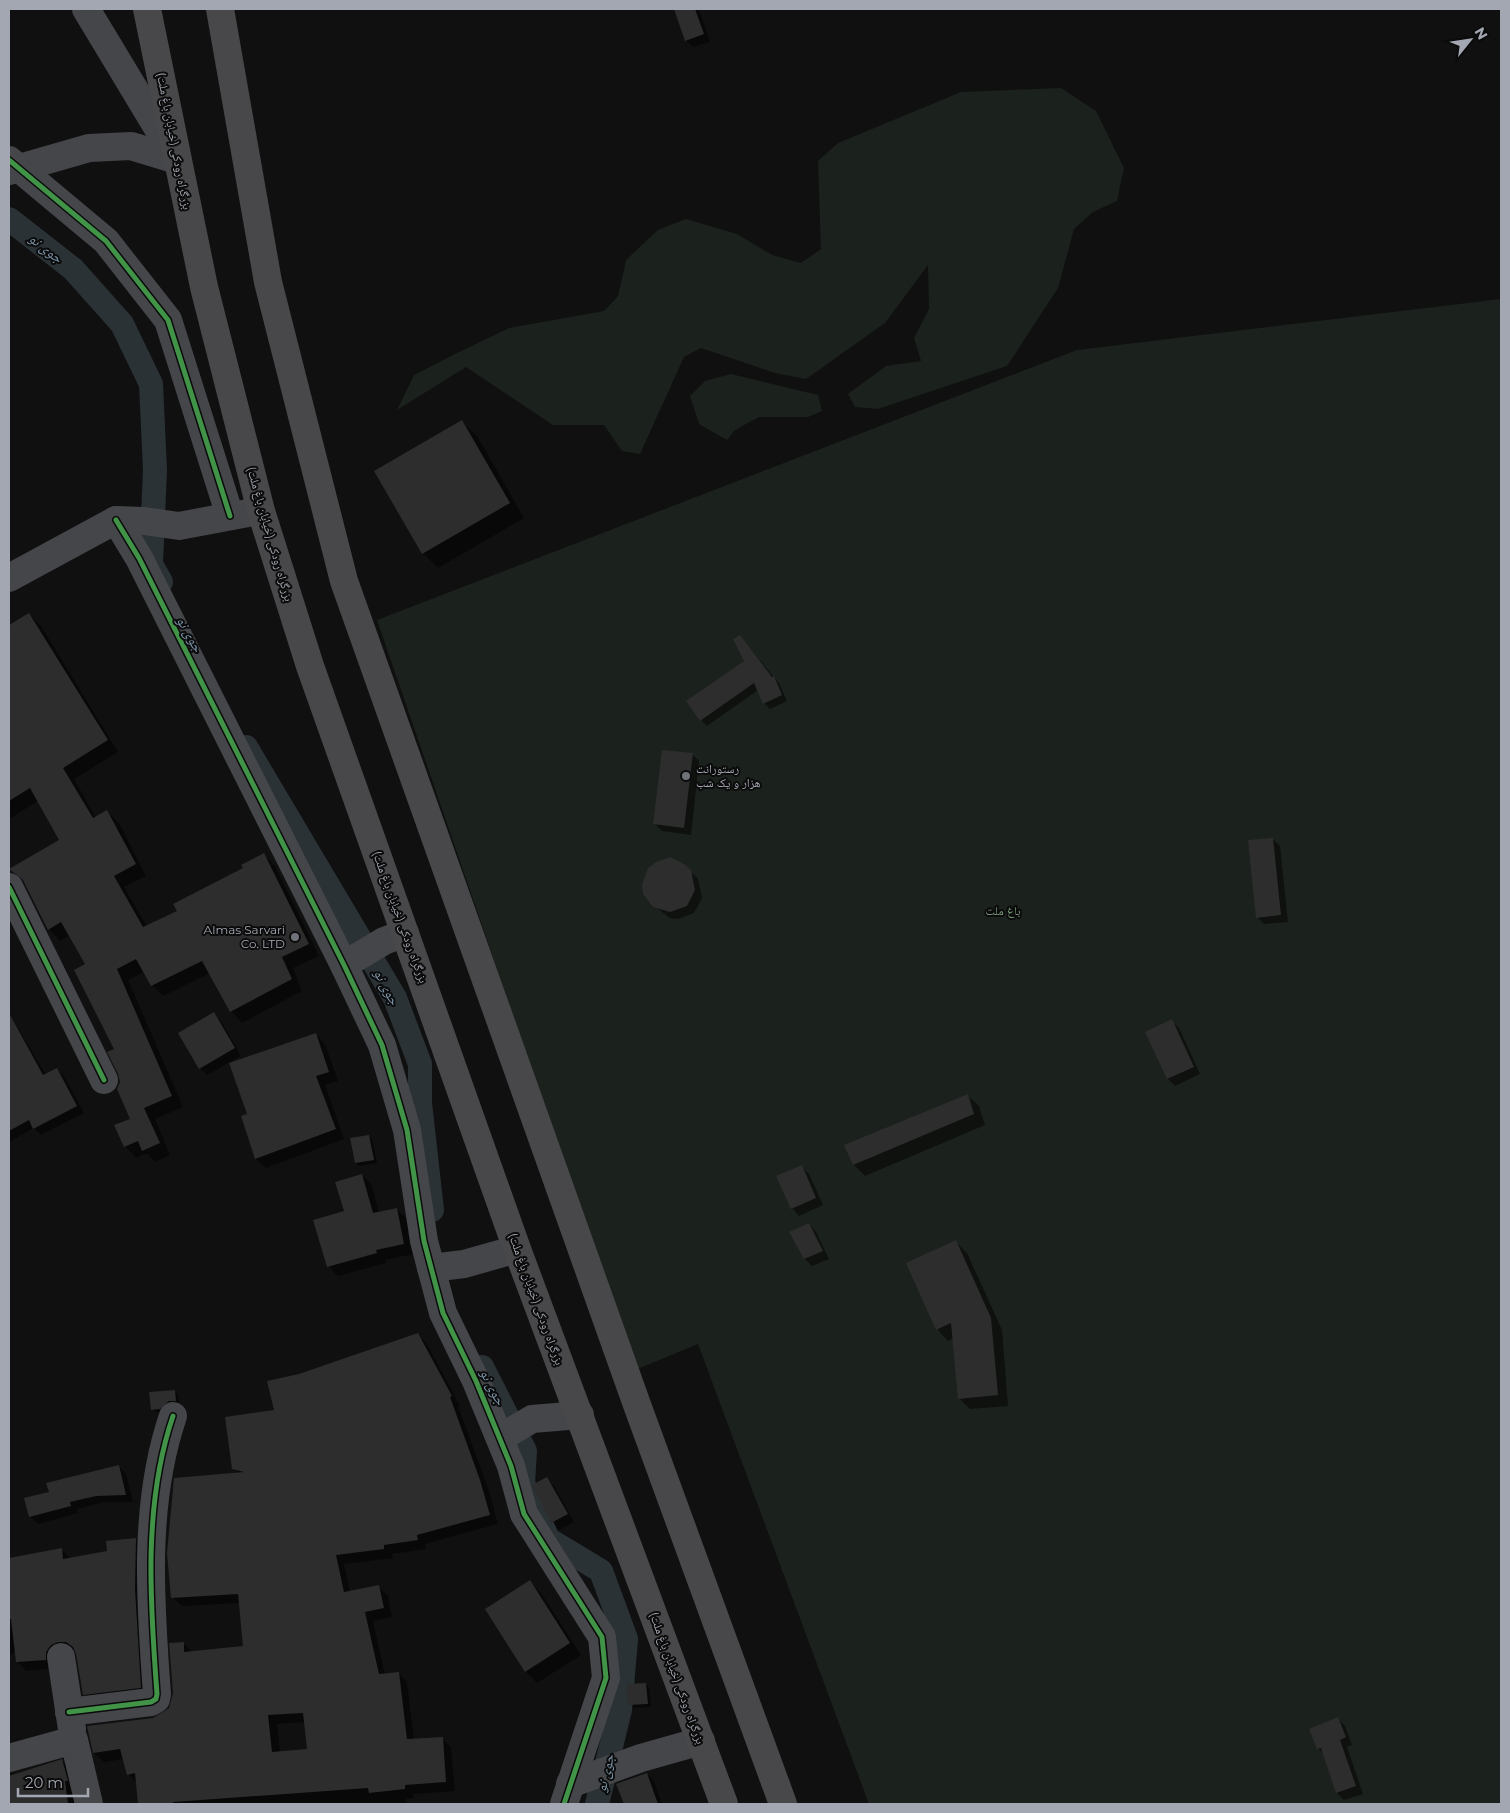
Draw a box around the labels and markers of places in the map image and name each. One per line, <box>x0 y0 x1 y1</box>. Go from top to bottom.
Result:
place label: رستورانت هزار و یک شب <box>696 761 761 790</box>
marker: رستورانت هزار و یک شب <box>680 770 692 782</box>
place label: Almas Sarvari Co. LTD <box>204 922 285 951</box>
marker: Almas Sarvari Co. LTD <box>289 931 301 943</box>

